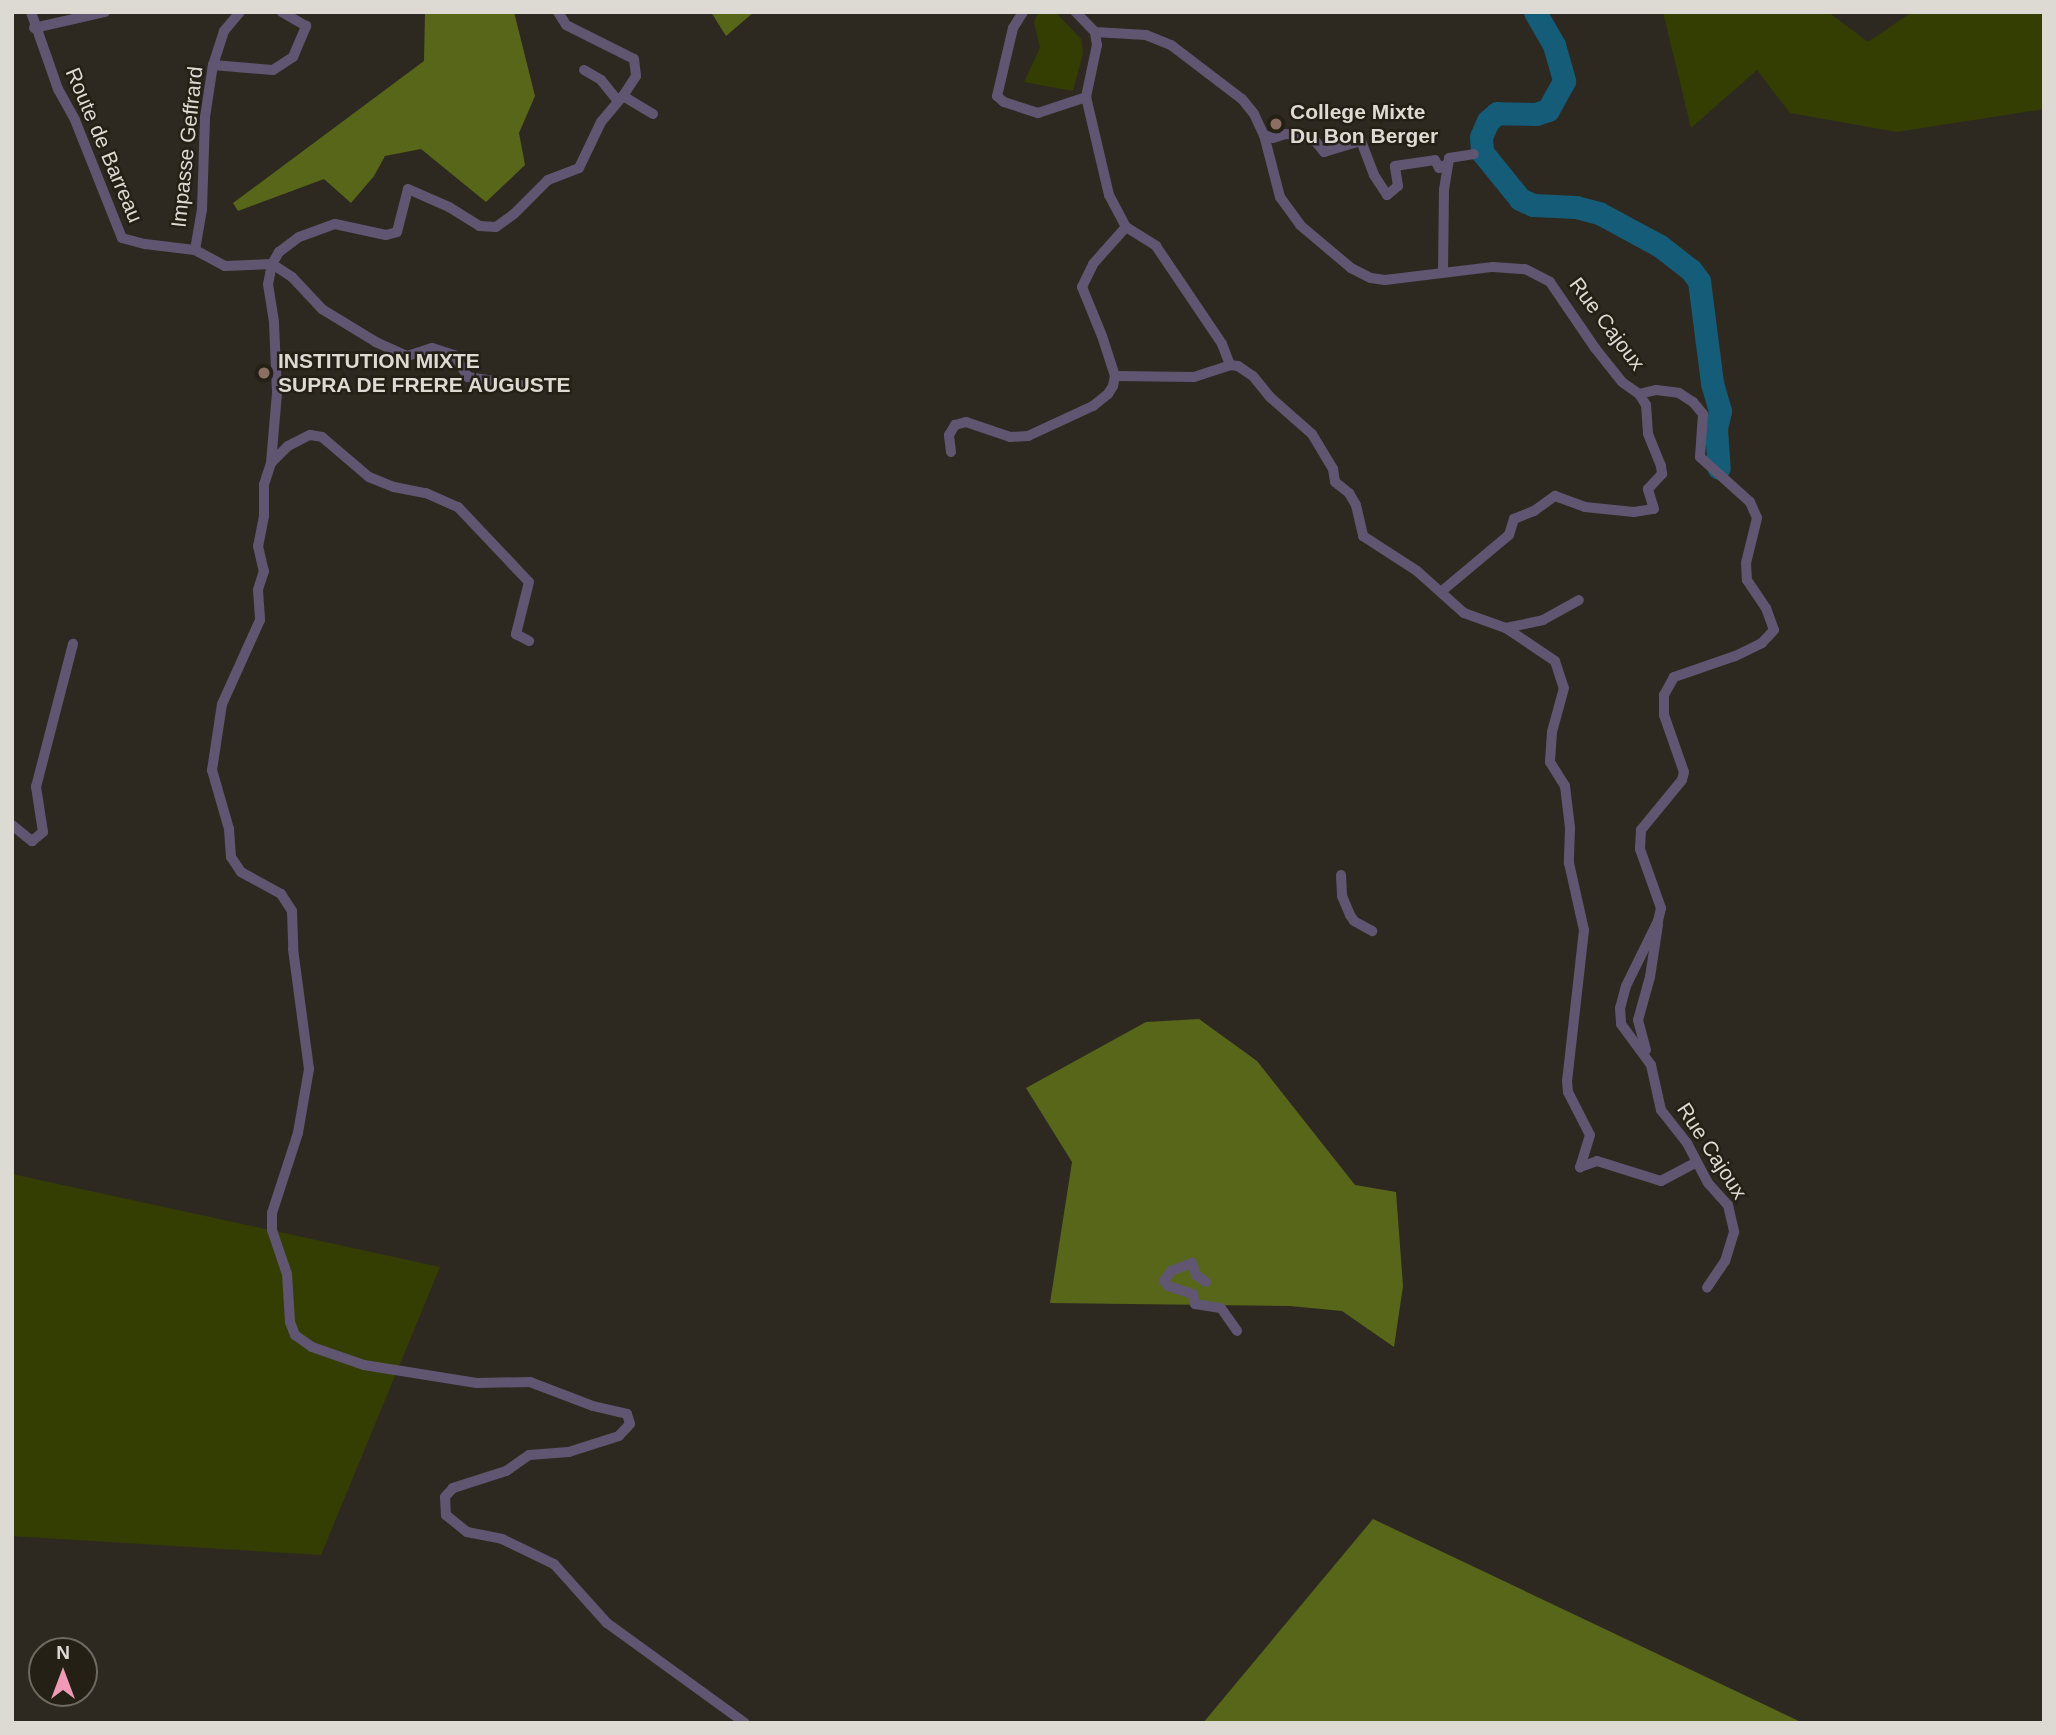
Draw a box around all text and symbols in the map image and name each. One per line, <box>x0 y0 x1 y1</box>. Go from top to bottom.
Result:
street label: Route de Barreau <box>60 64 148 226</box>
street label: Impasse Geffrard <box>166 65 208 229</box>
place label: College Mixte Du Bon Berger <box>1290 99 1438 149</box>
marker: College Mixte Du Bon Berger <box>1268 116 1284 132</box>
street label: Rue Cajoux <box>1564 273 1650 375</box>
place label: INSTITUTION MIXTE SUPRA DE FRERE AUGUSTE <box>278 348 572 398</box>
marker: INSTITUTION MIXTE SUPRA DE FRERE AUGUSTE <box>256 365 272 381</box>
street label: Rue Cajoux <box>1672 1098 1752 1204</box>
north arrow <box>28 1637 98 1707</box>
text: N <box>56 1642 70 1663</box>

